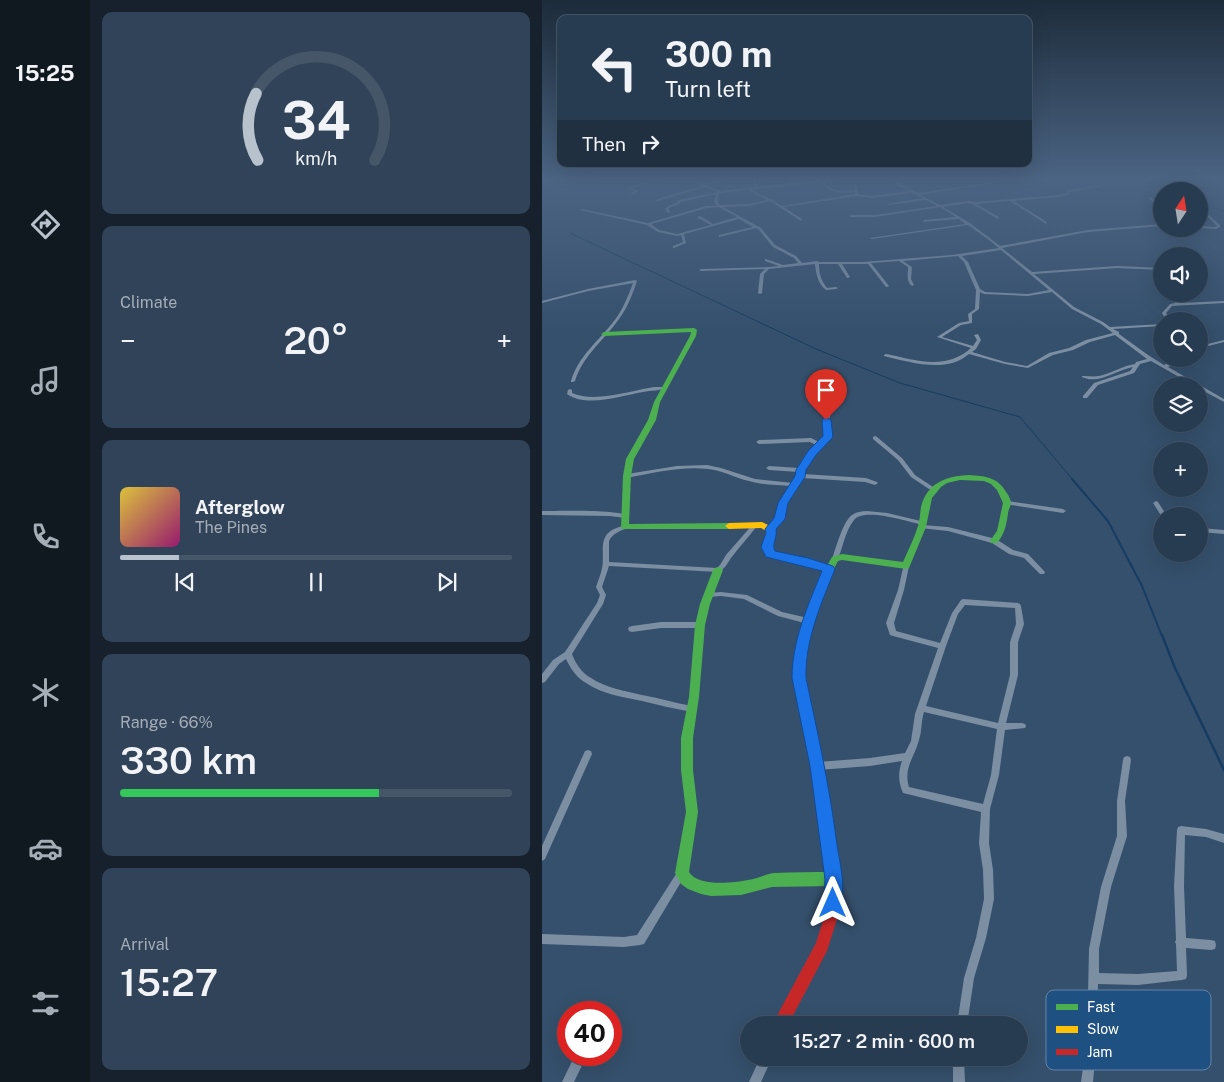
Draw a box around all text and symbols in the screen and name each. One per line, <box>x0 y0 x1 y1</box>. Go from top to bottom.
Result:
text: 300 m <box>665 34 772 75</box>
icon: left <box>582 35 647 100</box>
text: 15:25 <box>15 60 75 86</box>
text: Turn left <box>665 76 751 102</box>
text: 34 <box>282 90 350 151</box>
icon: right <box>636 130 664 158</box>
text: Then <box>582 133 626 155</box>
text: km/h <box>295 148 337 169</box>
north arrow <box>1153 182 1208 238</box>
map controls <box>1153 182 1208 562</box>
icon: directions <box>28 207 63 242</box>
button: sound <box>1153 247 1208 302</box>
text: Climate <box>120 293 177 312</box>
button: search <box>1153 312 1208 367</box>
text: 20° <box>283 318 349 363</box>
text: − <box>120 324 136 357</box>
text: + <box>496 324 512 357</box>
icon: music <box>28 363 63 398</box>
pin <box>805 369 847 420</box>
icon: arrive <box>812 376 840 404</box>
button: layers <box>1153 377 1208 432</box>
button: + <box>1153 442 1208 497</box>
text: Afterglow <box>195 496 285 518</box>
button: − <box>1153 507 1208 562</box>
text: The Pines <box>195 518 267 537</box>
icon: phone <box>28 519 63 554</box>
icon: previous <box>171 568 199 596</box>
icon: pause <box>302 568 330 596</box>
icon: next <box>433 568 461 596</box>
icon: climate <box>28 675 63 710</box>
text: Range · 66% <box>120 713 213 732</box>
text: 330 km <box>120 738 257 783</box>
icon: car <box>28 831 63 866</box>
position arrow <box>806 876 858 928</box>
text: Arrival <box>120 935 169 954</box>
text: 15:27 <box>120 960 218 1005</box>
icon: filters <box>28 986 63 1021</box>
legend <box>1046 990 1211 1070</box>
text: Fast <box>1087 999 1115 1015</box>
speed limit sign: 40 <box>557 1001 622 1066</box>
text: Slow <box>1087 1021 1119 1037</box>
text: 15:27 · 2 min · 600 m <box>793 1030 975 1052</box>
text: Jam <box>1087 1044 1112 1060</box>

